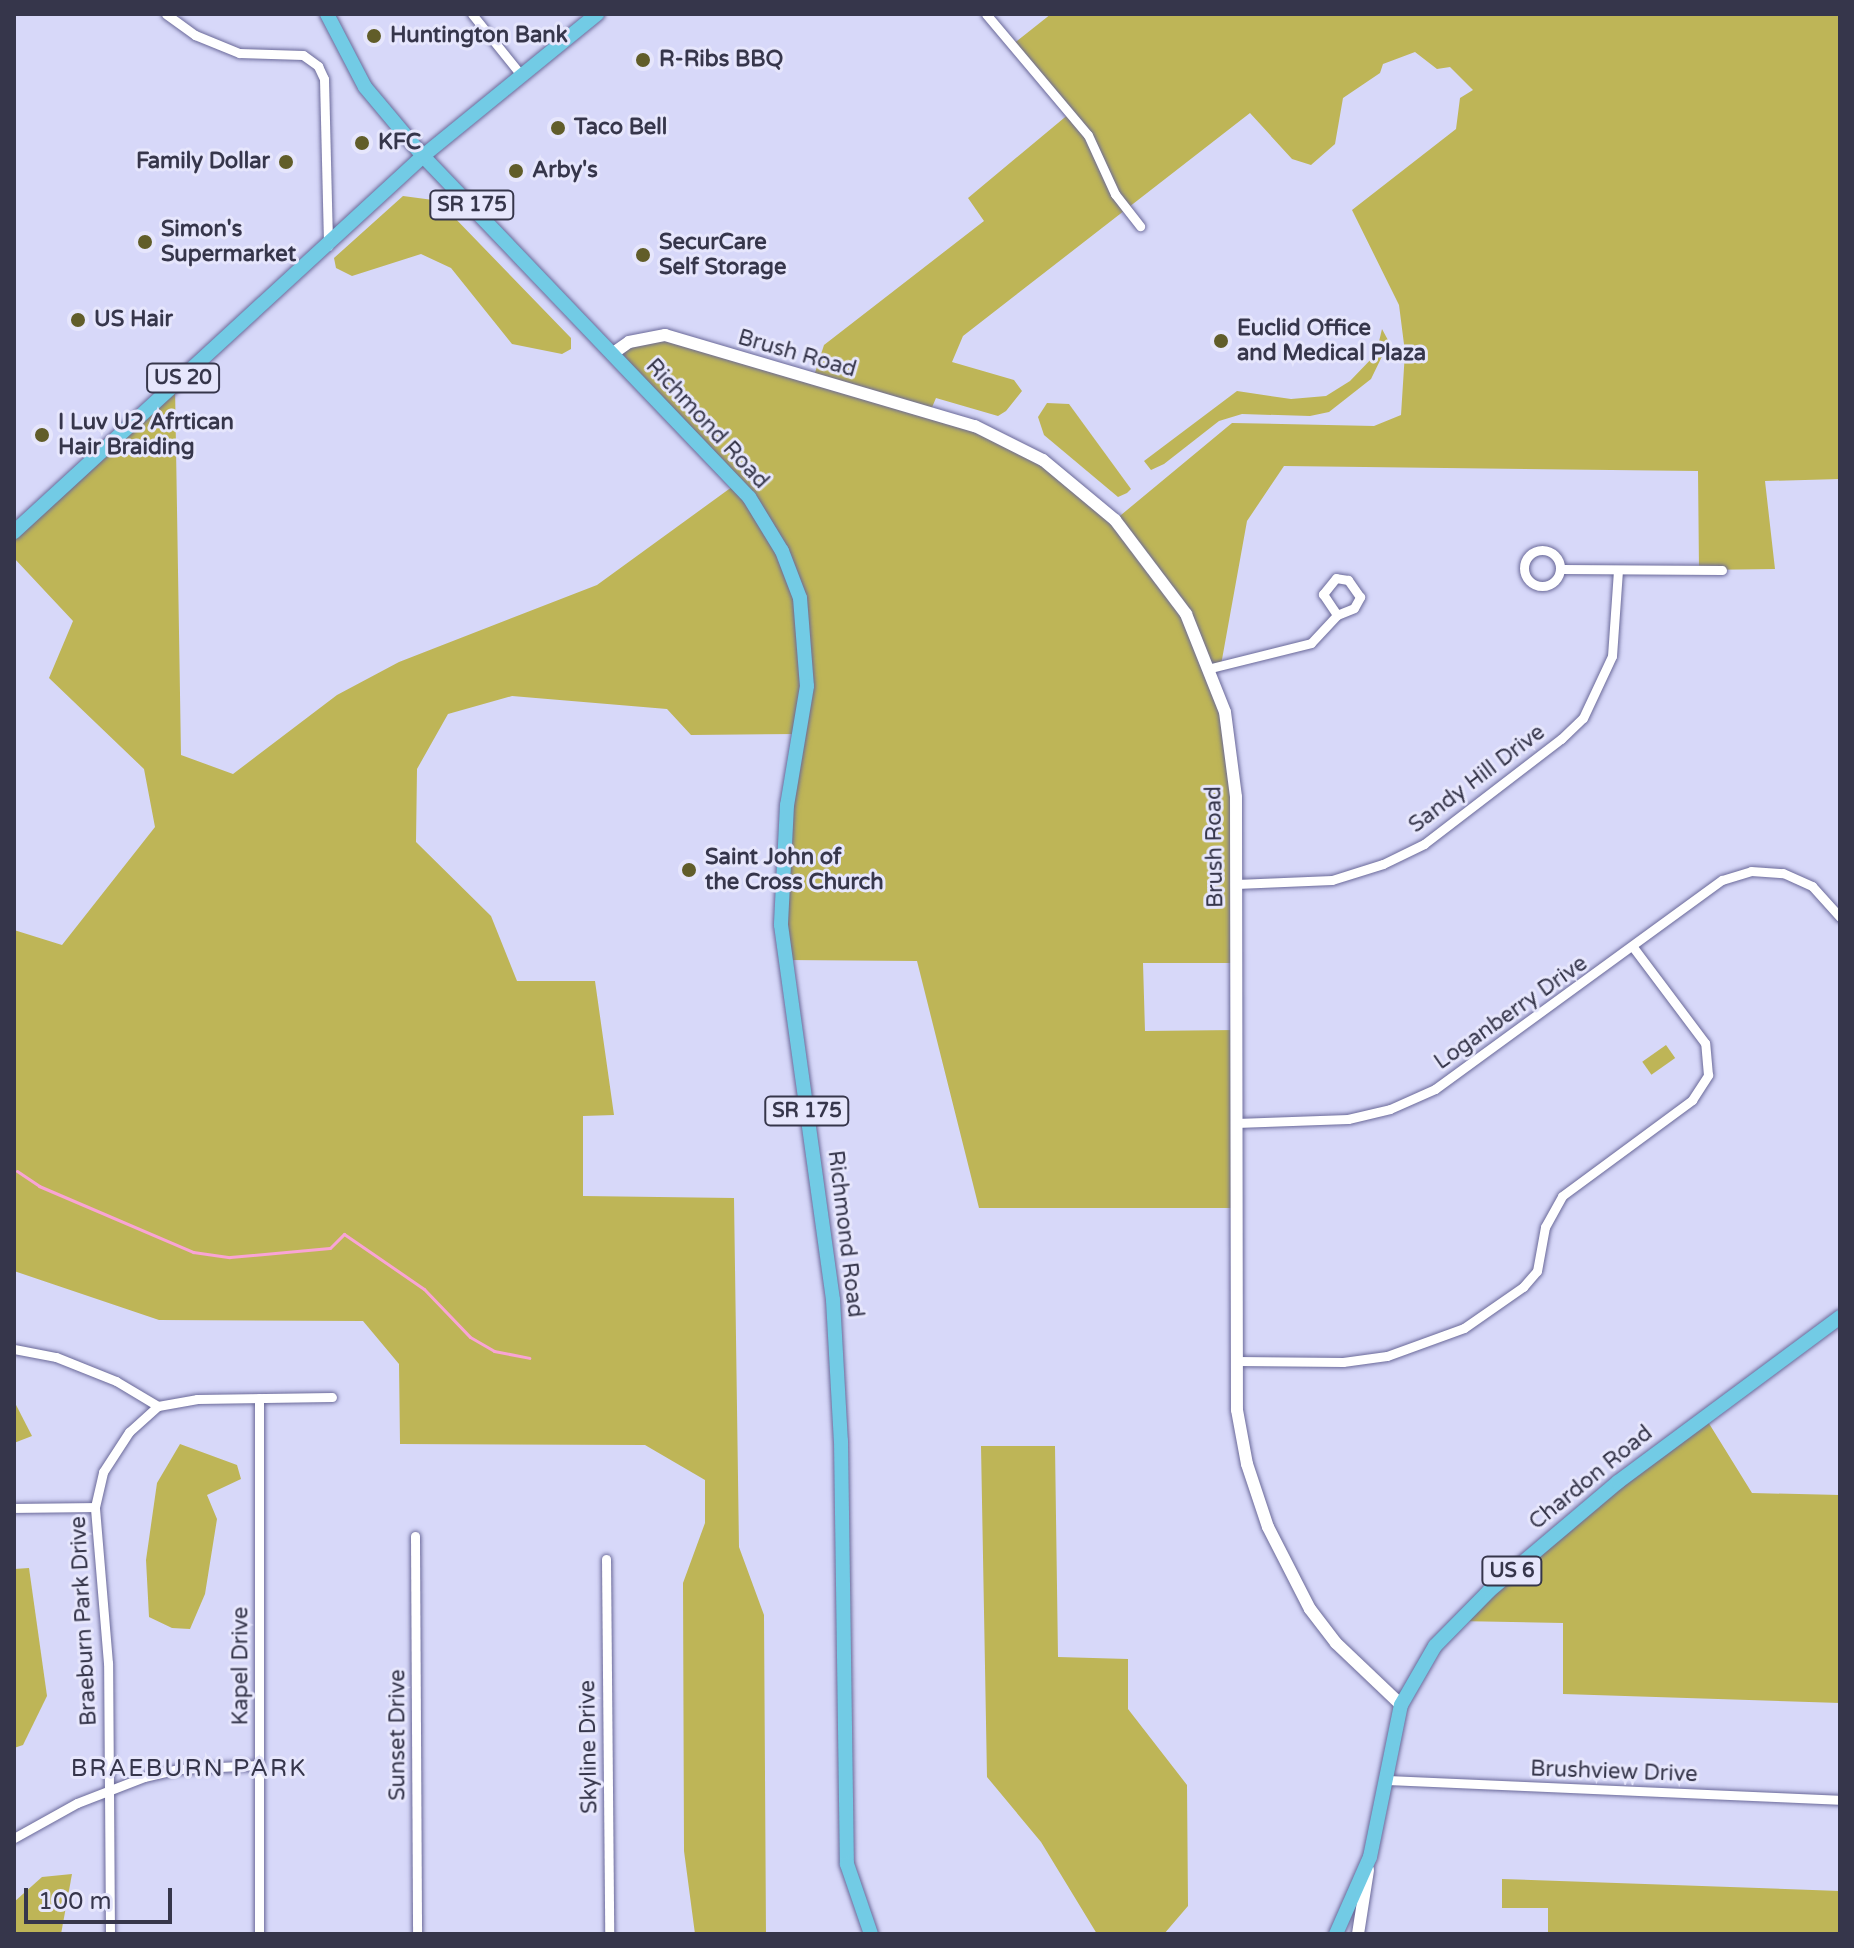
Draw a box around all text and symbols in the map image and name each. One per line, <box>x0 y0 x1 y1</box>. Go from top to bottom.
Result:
place label: Huntington Bank <box>390 23 568 49</box>
marker: Huntington Bank <box>365 27 383 45</box>
place label: R-Ribs BBQ <box>659 47 783 73</box>
marker: R-Ribs BBQ <box>634 51 652 69</box>
place label: Taco Bell <box>574 115 667 141</box>
marker: Taco Bell <box>549 119 567 137</box>
place label: KFC <box>378 130 421 156</box>
marker: KFC <box>353 134 371 152</box>
place label: Family Dollar <box>136 149 270 175</box>
marker: Family Dollar <box>277 153 295 171</box>
place label: Arby's <box>532 158 598 184</box>
marker: Arby's <box>507 162 525 180</box>
road number: SR 175 <box>428 189 516 221</box>
place label: Simon's Supermarket <box>161 216 296 268</box>
place label: SecurCare Self Storage <box>659 229 786 280</box>
marker: Simon's Supermarket <box>136 233 154 251</box>
marker: SecurCare Self Storage <box>634 246 652 264</box>
place label: US Hair <box>94 307 173 333</box>
marker: US Hair <box>69 311 87 329</box>
place label: Euclid Office and Medical Plaza <box>1237 315 1426 366</box>
street label: Brush Road <box>735 325 859 383</box>
marker: Euclid Office and Medical Plaza <box>1212 332 1230 350</box>
street label: Richmond Road <box>640 354 774 494</box>
road number: US 20 <box>145 362 221 394</box>
place label: I Luv U2 Afrtican Hair Braiding <box>58 409 234 460</box>
marker: I Luv U2 Afrtican Hair Braiding <box>33 426 51 444</box>
street label: Sandy Hill Drive <box>1404 719 1550 839</box>
street label: Brush Road <box>1201 786 1229 908</box>
place label: Saint John of the Cross Church <box>705 844 884 896</box>
marker: Saint John of the Cross Church <box>680 861 698 879</box>
street label: Loganberry Drive <box>1429 950 1593 1076</box>
road number: SR 175 <box>763 1095 851 1127</box>
street label: Richmond Road <box>822 1149 868 1319</box>
street label: Chardon Road <box>1524 1420 1658 1536</box>
street label: Braeburn Park Drive <box>65 1515 103 1727</box>
road number: US 6 <box>1480 1555 1544 1587</box>
street label: Kapel Drive <box>228 1607 254 1725</box>
street label: Sunset Drive <box>385 1669 411 1801</box>
street label: Skyline Drive <box>575 1680 603 1814</box>
district label: BRAEBURN PARK <box>71 1755 307 1783</box>
street label: Brushview Drive <box>1530 1756 1698 1788</box>
scale bar <box>28 1872 176 1922</box>
text: 100 m <box>38 1887 112 1916</box>

